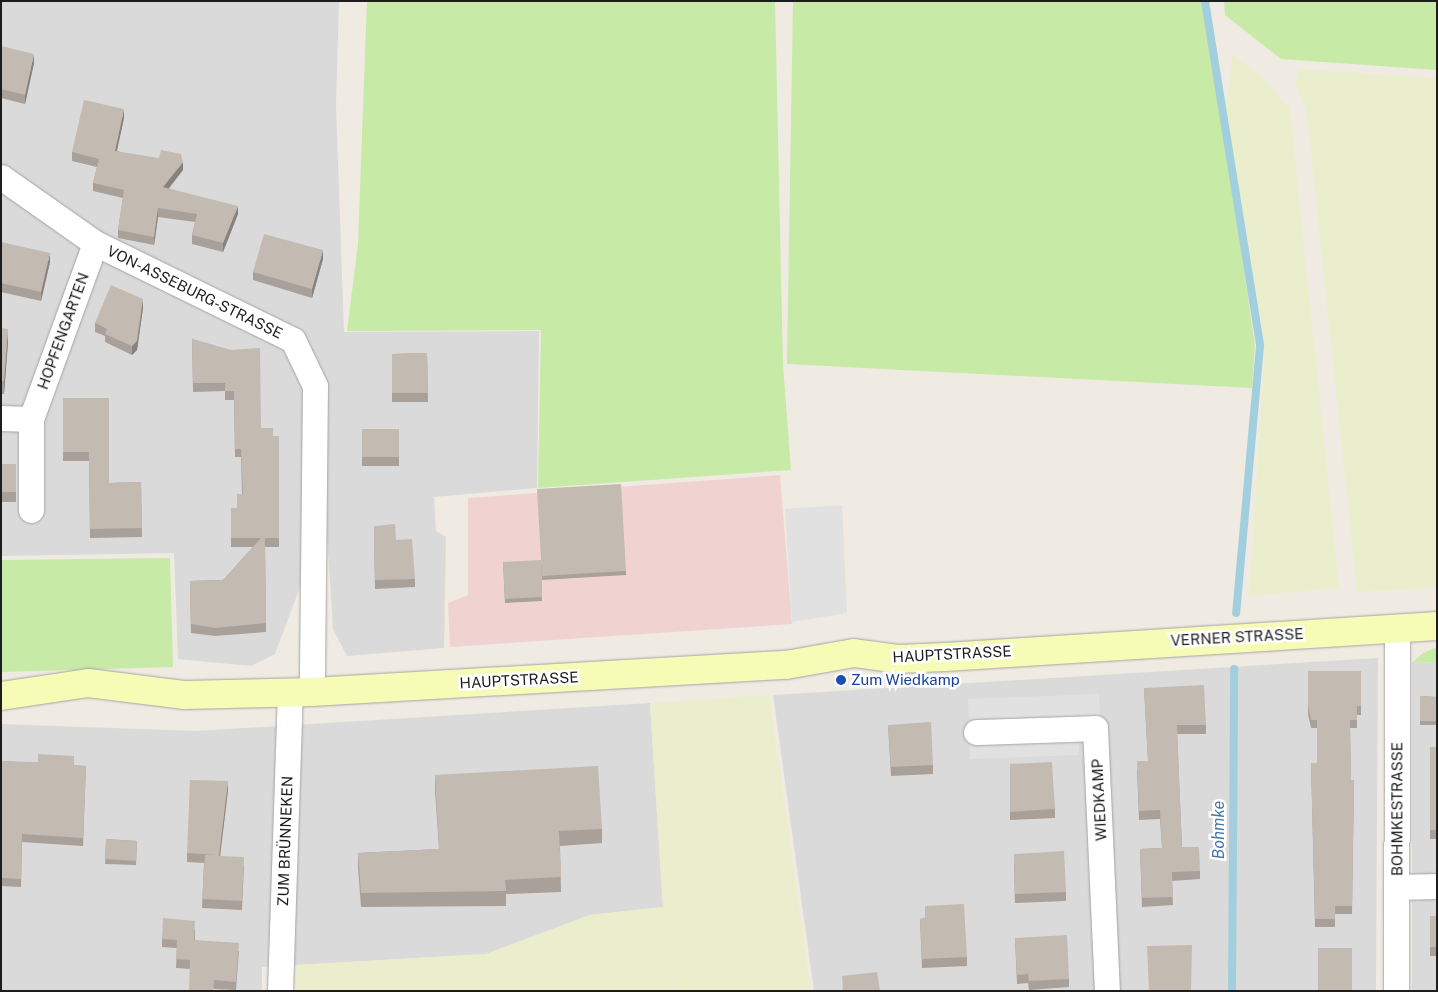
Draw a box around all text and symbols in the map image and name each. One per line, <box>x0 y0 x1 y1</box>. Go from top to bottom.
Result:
street label: VON-ASSEBURG-STRASSE <box>104 242 286 342</box>
street label: HOPFENGARTEN <box>34 270 92 392</box>
street label: VERNER STRASSE <box>1170 625 1304 649</box>
street label: HAUPTSTRASSE <box>892 642 1012 666</box>
street label: HAUPTSTRASSE <box>459 668 579 692</box>
place label: Zum Wiedkamp <box>851 671 960 689</box>
marker: Zum Wiedkamp <box>835 674 847 686</box>
street label: BOHMKESTRASSE <box>1388 742 1406 876</box>
street label: WIEDKAMP <box>1088 758 1110 842</box>
street label: ZUM BRÜNNEKEN <box>274 775 296 907</box>
water label: Bohmke <box>1209 801 1229 859</box>

